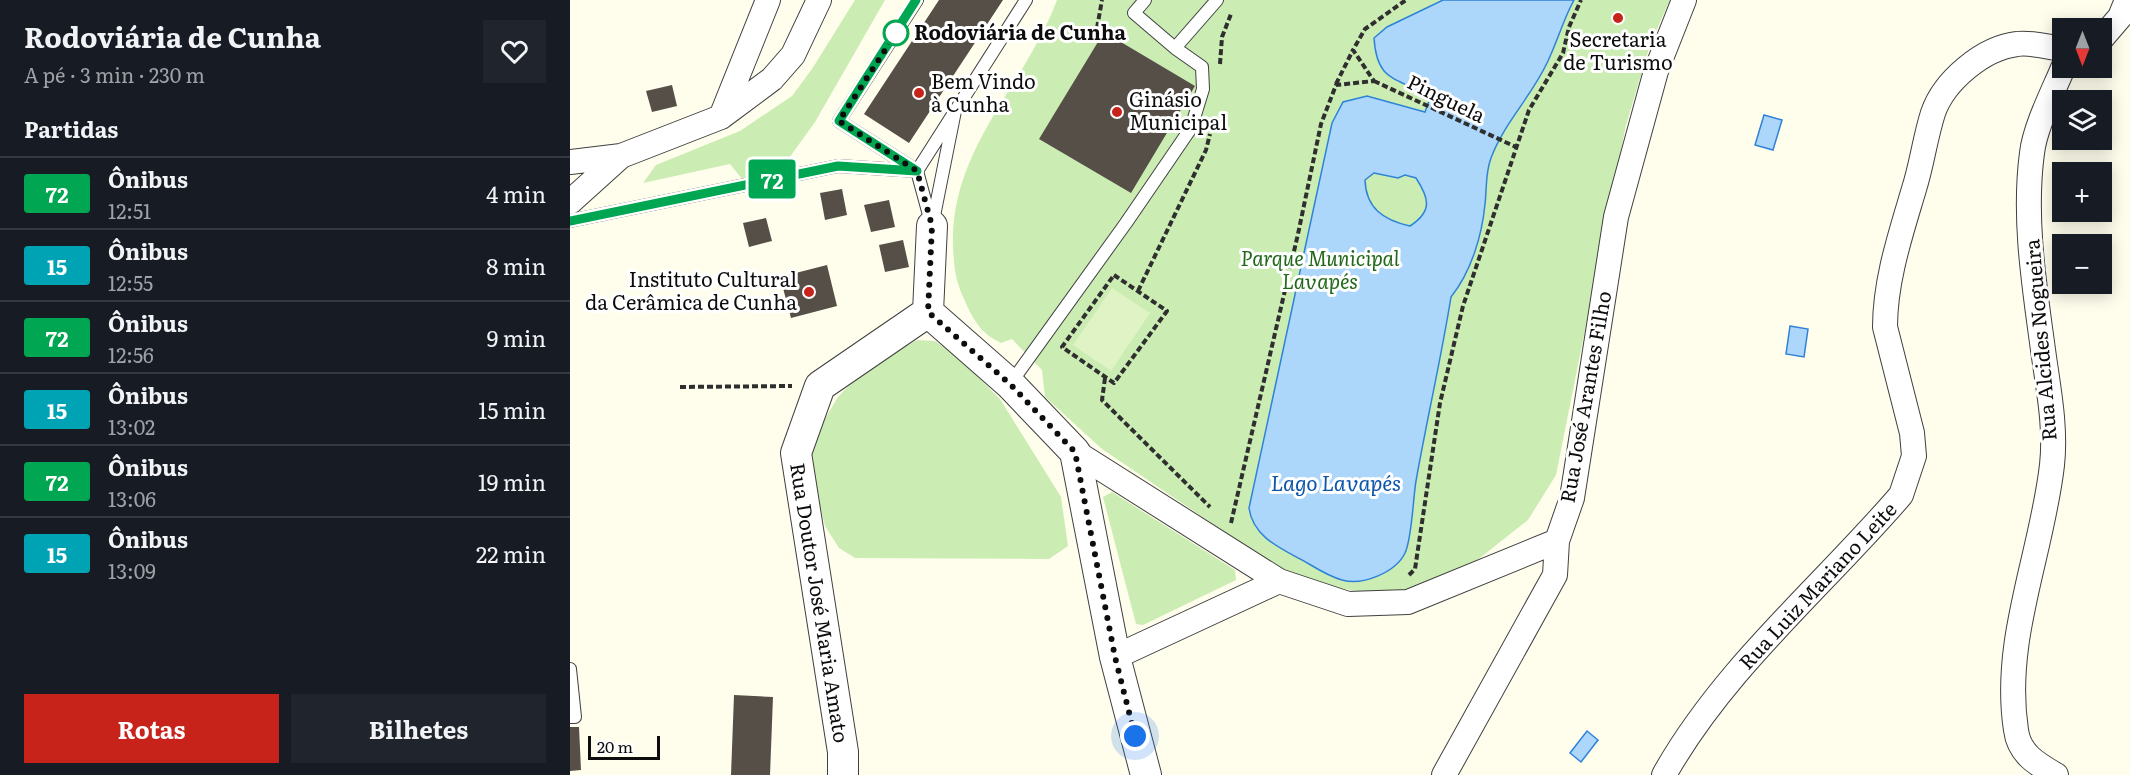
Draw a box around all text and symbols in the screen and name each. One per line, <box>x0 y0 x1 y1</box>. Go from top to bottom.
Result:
marker: Secretaria de Turismo <box>1611 11 1625 25</box>
text: Rodoviária de Cunha <box>24 15 321 57</box>
place label: Rodoviária de Cunha <box>914 16 1127 46</box>
north arrow <box>2052 18 2112 78</box>
map controls <box>2052 18 2112 294</box>
button: heart <box>483 20 546 83</box>
marker: Rodoviária de Cunha <box>883 20 909 46</box>
place label: Secretaria de Turismo <box>1563 23 1673 76</box>
text: A pé · 3 min · 230 m <box>24 59 205 89</box>
place label: Bem Vindo à Cunha <box>931 65 1036 118</box>
street label: Pinguela <box>1403 65 1491 129</box>
place label: Ginásio Municipal <box>1129 83 1227 136</box>
marker: Bem Vindo à Cunha <box>912 86 926 100</box>
button: layers <box>2052 90 2112 150</box>
marker: Ginásio Municipal <box>1110 105 1124 119</box>
text: Partidas <box>24 112 118 145</box>
line badge: 72 <box>745 160 799 198</box>
text: Ônibus <box>108 162 188 195</box>
button: + <box>2052 162 2112 222</box>
text: 72 <box>761 164 783 195</box>
text: 4 min <box>486 177 546 210</box>
text: 72 <box>46 178 68 209</box>
text: 12:51 <box>108 195 151 225</box>
text: Ônibus <box>108 234 188 267</box>
button: − <box>2052 234 2112 294</box>
street label: Rua Alcides Nogueira <box>2015 238 2063 442</box>
park label: Parque Municipal Lavapés <box>1241 242 1400 295</box>
text: 8 min <box>486 249 546 282</box>
text: 15 <box>47 250 67 281</box>
place label: Instituto Cultural da Cerâmica de Cunha <box>585 263 797 316</box>
text: 12:55 <box>108 267 153 297</box>
marker: Instituto Cultural da Cerâmica de Cunha <box>802 285 816 299</box>
street label: Rua José Arantes Filho <box>1551 288 1617 505</box>
text: Ônibus <box>108 306 188 339</box>
text: 9 min <box>487 321 546 354</box>
text: 72 <box>46 322 68 353</box>
text: 12:56 <box>108 339 154 369</box>
text: Ônibus <box>108 378 188 411</box>
text: 15 min <box>478 393 546 426</box>
text: 15 <box>47 394 67 425</box>
text: 13:02 <box>108 411 155 441</box>
text: Ônibus <box>108 450 188 483</box>
street label: Rua Doutor José Maria Amato <box>784 461 858 745</box>
text: 19 min <box>478 465 546 498</box>
text: 72 <box>46 466 68 497</box>
water label: Lago Lavapés <box>1271 466 1401 497</box>
text: 13:06 <box>108 483 156 513</box>
street label: Rua Luiz Mariano Leite <box>1731 494 1902 675</box>
text: Ônibus <box>108 522 188 555</box>
text: 22 min <box>476 537 546 570</box>
text: 15 <box>47 538 67 569</box>
text: 13:09 <box>108 555 156 585</box>
button: Rotas <box>24 694 279 763</box>
button: Bilhetes <box>291 694 546 763</box>
your location <box>1120 721 1150 751</box>
scale bar <box>588 733 660 760</box>
text: 20 m <box>597 734 633 758</box>

